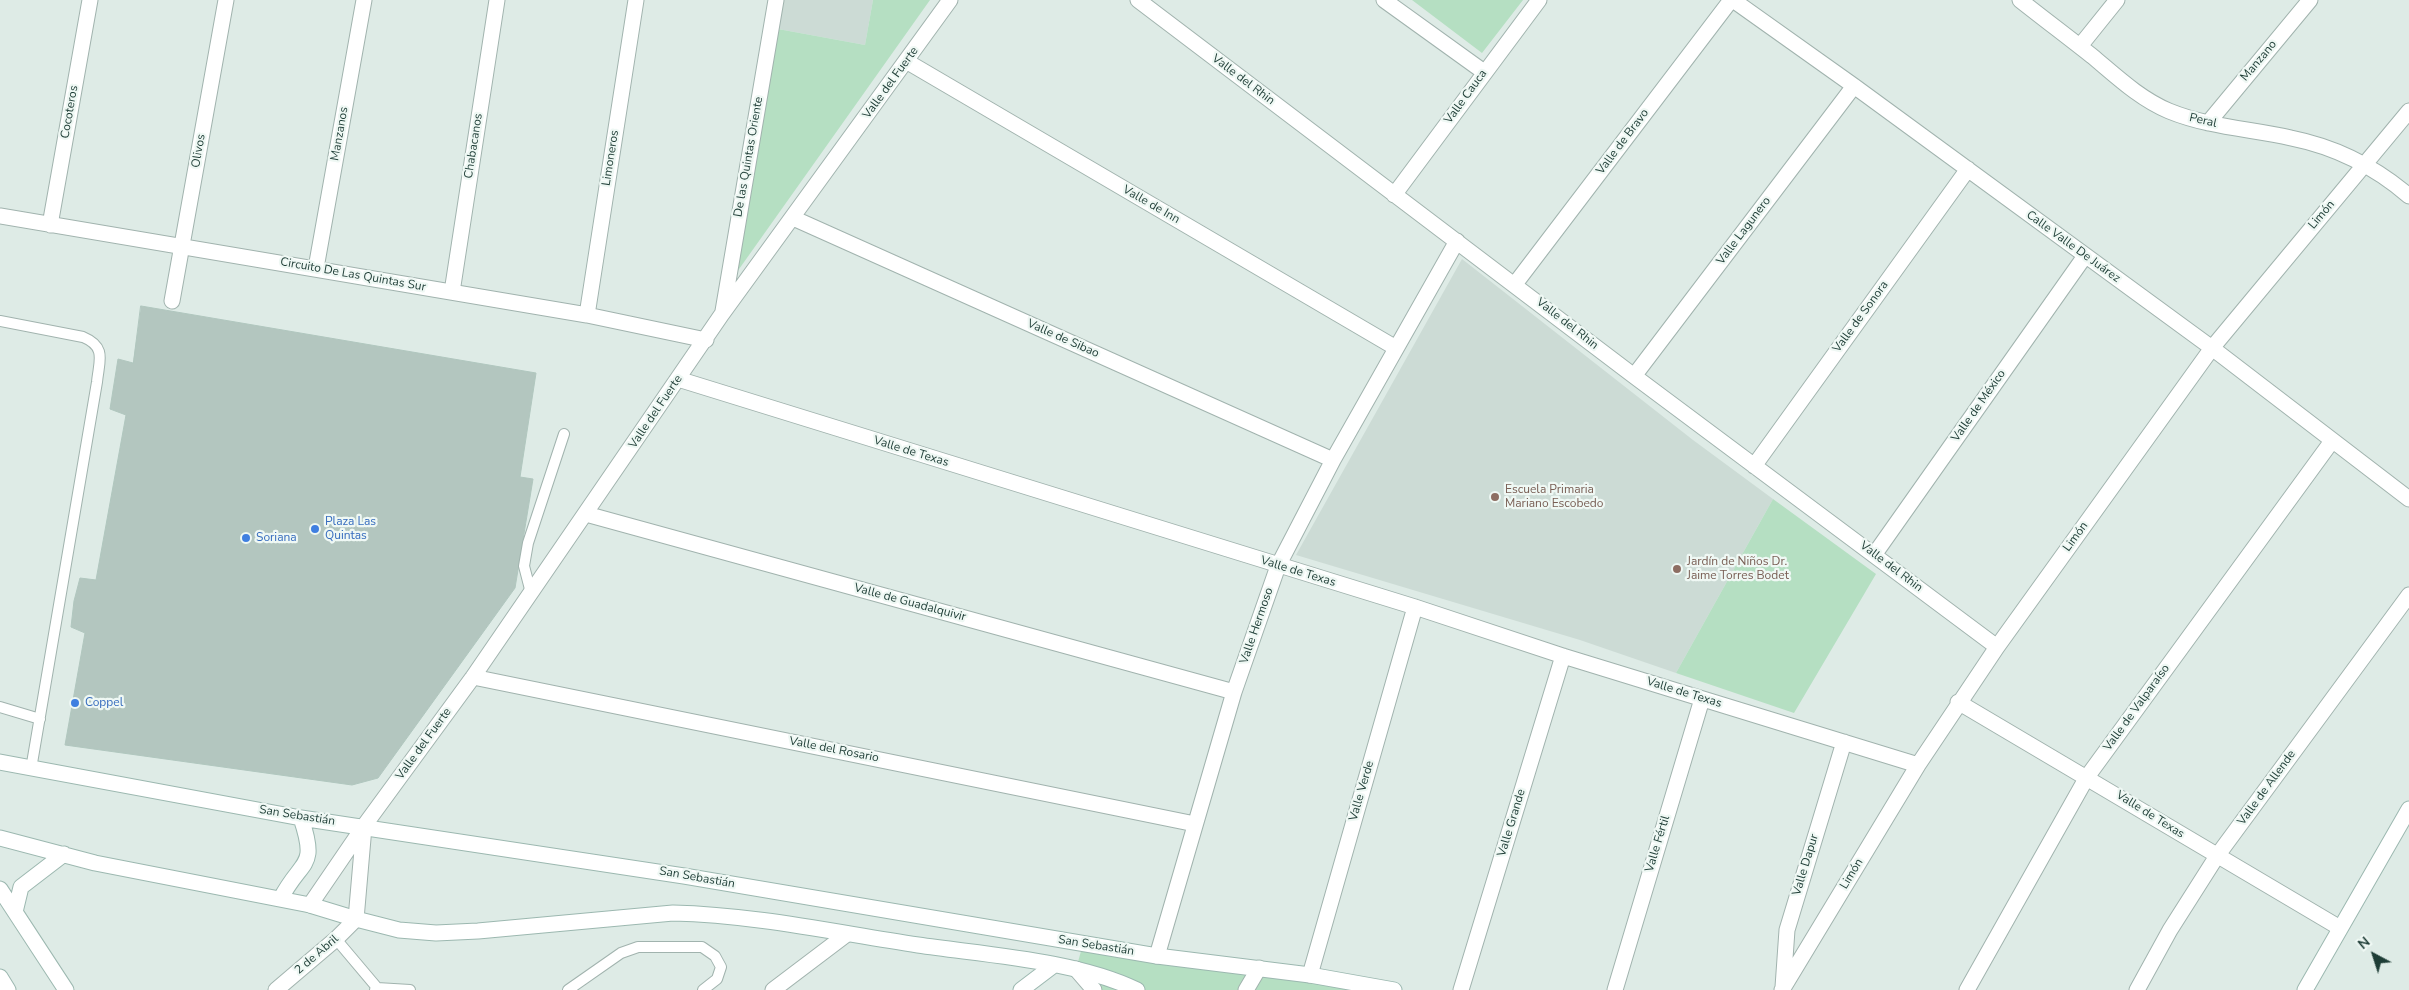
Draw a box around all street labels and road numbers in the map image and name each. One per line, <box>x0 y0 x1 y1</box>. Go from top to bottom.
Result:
street label: Manzano <box>2238 38 2280 84</box>
street label: Valle del Fuerte <box>860 44 922 122</box>
street label: Valle del Rhin <box>1209 52 1277 108</box>
street label: Valle Cauca <box>1442 67 1490 127</box>
street label: Cocoteros <box>58 84 82 140</box>
street label: De las Quintas Oriente <box>731 96 767 218</box>
street label: Manzanos <box>328 106 352 162</box>
street label: Valle de Bravo <box>1594 106 1652 178</box>
street label: Peral <box>2188 111 2218 131</box>
street label: Chabacanos <box>462 112 486 180</box>
street label: Limoneros <box>600 129 622 187</box>
street label: Olivos <box>189 133 209 169</box>
street label: Valle de Inn <box>1120 183 1182 227</box>
street label: Valle Lagunero <box>1714 194 1774 268</box>
street label: Limón <box>2306 198 2338 232</box>
street label: Calle Valle De Juárez <box>2023 208 2123 286</box>
street label: Circuito De Las Quintas Sur <box>279 255 427 295</box>
street label: Valle de Sonora <box>1830 278 1892 356</box>
street label: Valle del Rhin <box>1533 295 1601 353</box>
street label: Valle de Sibao <box>1025 317 1101 361</box>
street label: Valle de México <box>1949 367 2009 445</box>
street label: Valle del Fuerte <box>626 373 686 451</box>
street label: Valle de Texas <box>872 434 950 470</box>
street label: Limón <box>2060 519 2092 555</box>
street label: Valle del Rhin <box>1857 539 1925 595</box>
street label: Valle de Texas <box>1259 554 1337 590</box>
street label: Valle de Guadalquivir <box>852 581 968 625</box>
street label: Valle Hermoso <box>1237 586 1277 666</box>
street label: Valle de Valparaíso <box>2101 662 2173 754</box>
street label: Valle de Texas <box>1645 675 1723 711</box>
street label: Valle del Fuerte <box>393 705 455 783</box>
street label: Valle del Rosario <box>788 734 880 766</box>
street label: Valle de Allende <box>2235 748 2299 828</box>
street label: Valle Verde <box>1347 759 1377 823</box>
street label: Valle Grande <box>1495 787 1529 859</box>
street label: Valle de Texas <box>2113 788 2187 842</box>
street label: San Sebastián <box>258 803 336 829</box>
street label: Valle Fértil <box>1643 814 1673 874</box>
street label: Valle Dapur <box>1790 832 1822 898</box>
street label: Limón <box>1837 856 1867 892</box>
street label: San Sebastián <box>658 864 736 892</box>
street label: 2 de Abril <box>292 932 342 978</box>
street label: San Sebastián <box>1057 933 1135 959</box>

